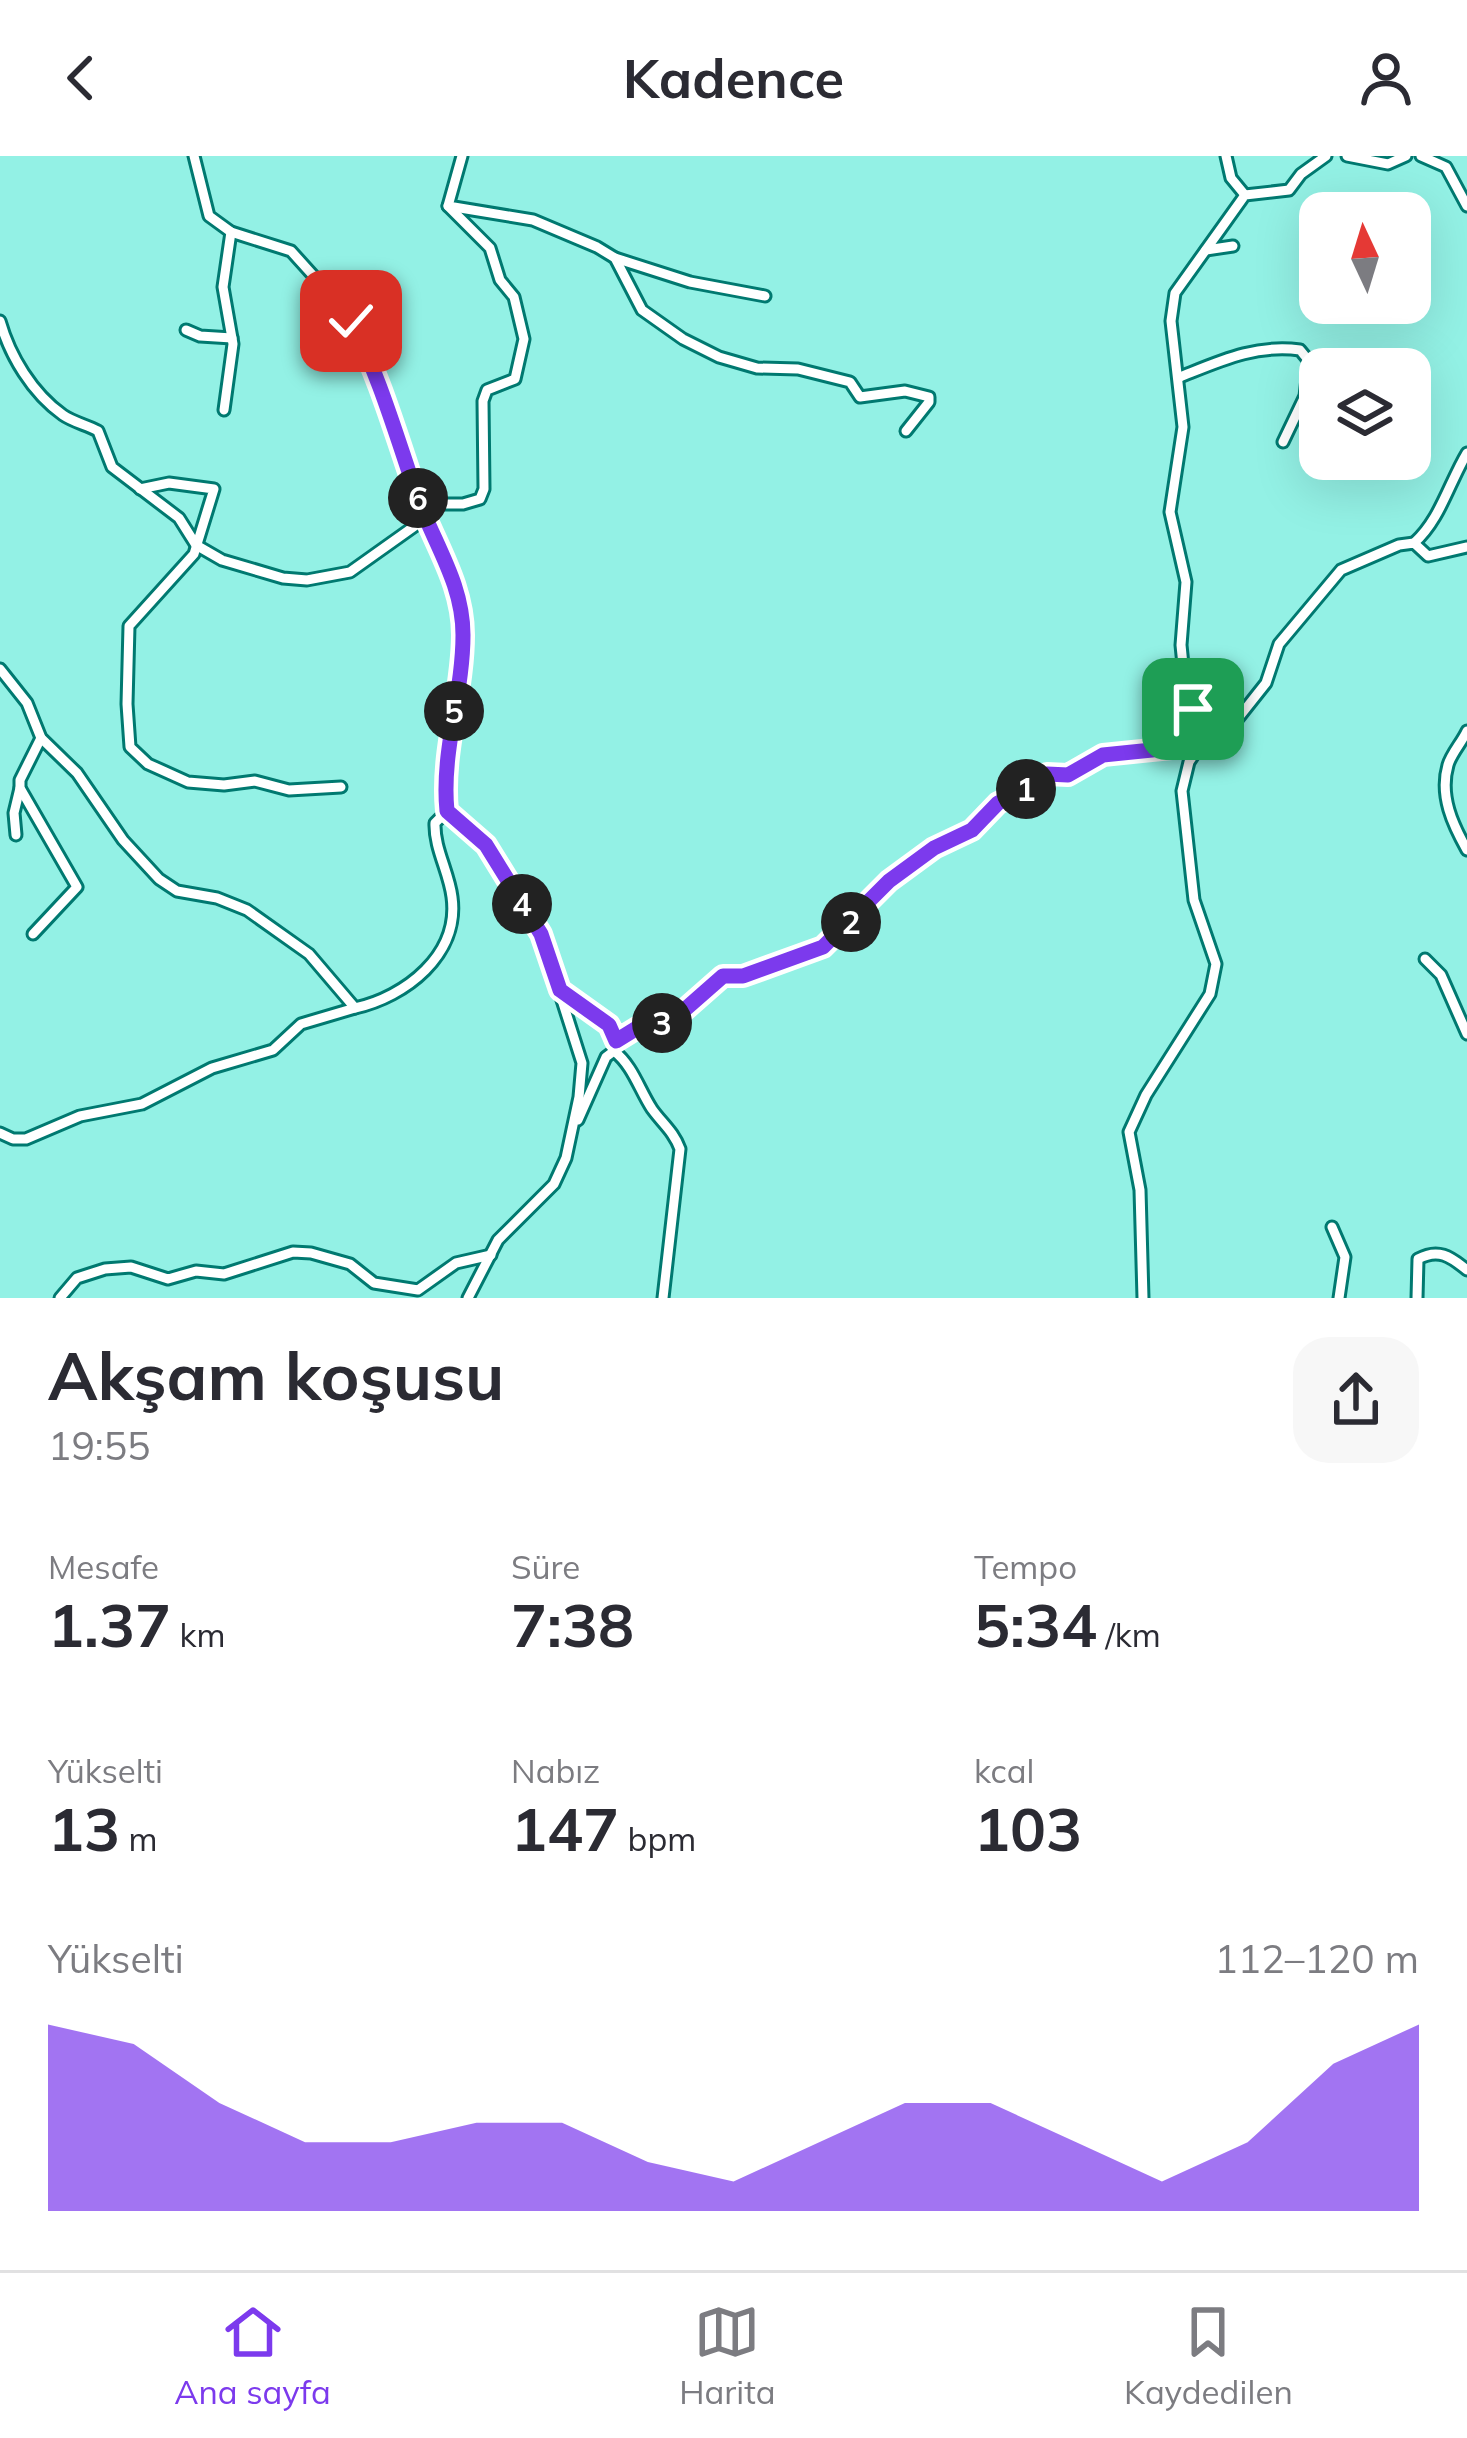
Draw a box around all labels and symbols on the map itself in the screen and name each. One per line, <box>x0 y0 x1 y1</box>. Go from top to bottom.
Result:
north arrow <box>1299 192 1431 324</box>
pin <box>300 270 402 372</box>
pin: 6 <box>388 468 448 528</box>
pin <box>1142 658 1244 760</box>
pin: 5 <box>424 681 484 741</box>
pin: 1 <box>996 759 1056 819</box>
pin: 4 <box>492 874 552 934</box>
pin: 2 <box>821 892 881 952</box>
pin: 3 <box>632 993 692 1053</box>

